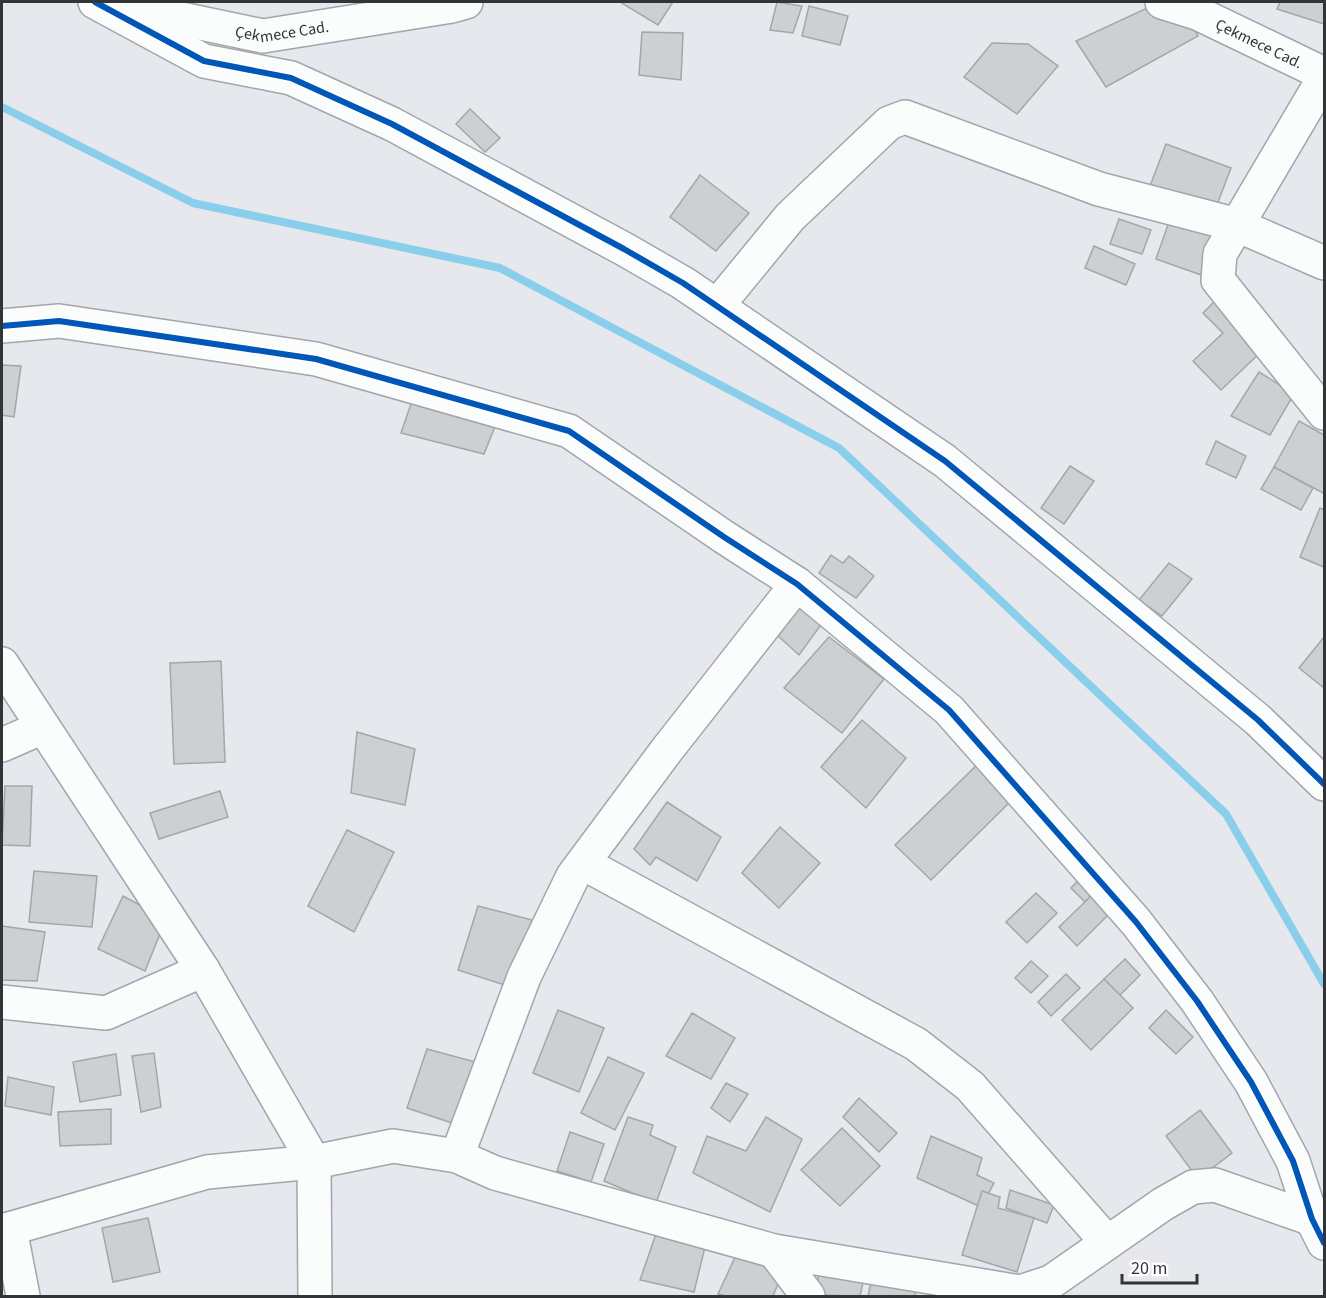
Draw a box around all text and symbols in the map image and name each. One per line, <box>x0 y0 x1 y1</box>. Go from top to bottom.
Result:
street label: Çekmece Cad. <box>1212 14 1306 74</box>
street label: Çekmece Cad. <box>233 16 330 48</box>
scale bar <box>1122 1247 1197 1285</box>
text: 20 m <box>1131 1256 1167 1281</box>

